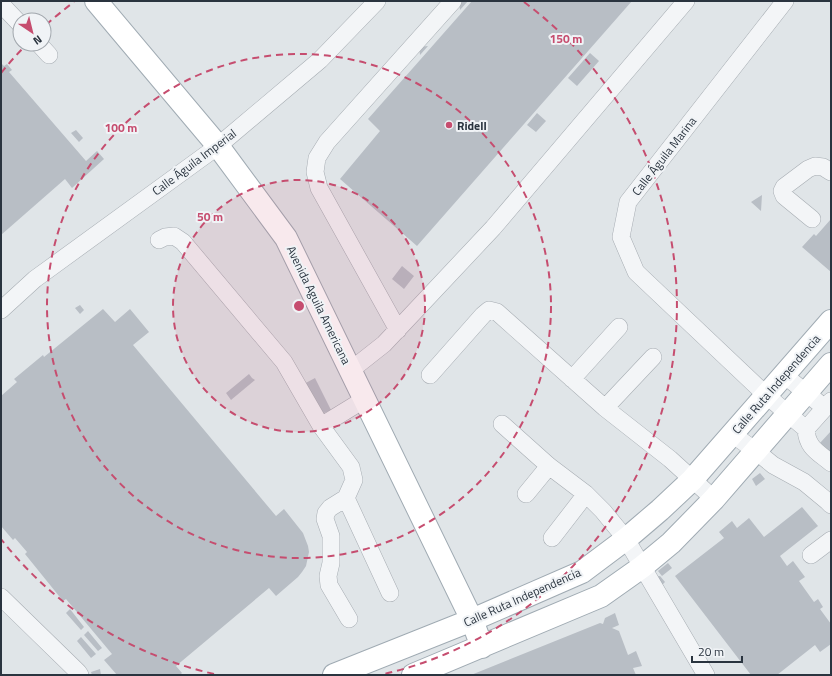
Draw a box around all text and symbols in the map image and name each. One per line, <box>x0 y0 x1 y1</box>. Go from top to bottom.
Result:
north arrow <box>12 12 52 52</box>
text: 150 m <box>550 29 582 48</box>
text: N <box>30 31 45 49</box>
street label: Calle Águila Marina <box>627 112 701 200</box>
place label: Ridell <box>457 116 487 135</box>
text: 100 m <box>105 118 137 137</box>
marker: Ridell <box>444 120 454 130</box>
street label: Calle Águila Imperial <box>148 124 240 200</box>
text: 50 m <box>197 207 223 226</box>
street label: Avenida Aguila Americana <box>282 242 356 368</box>
centre of rings <box>292 299 306 313</box>
street label: Calle Ruta Independencia <box>727 330 825 438</box>
street label: Calle Ruta Independencia <box>460 563 584 631</box>
scale bar <box>692 638 742 664</box>
text: 20 m <box>698 642 724 661</box>

